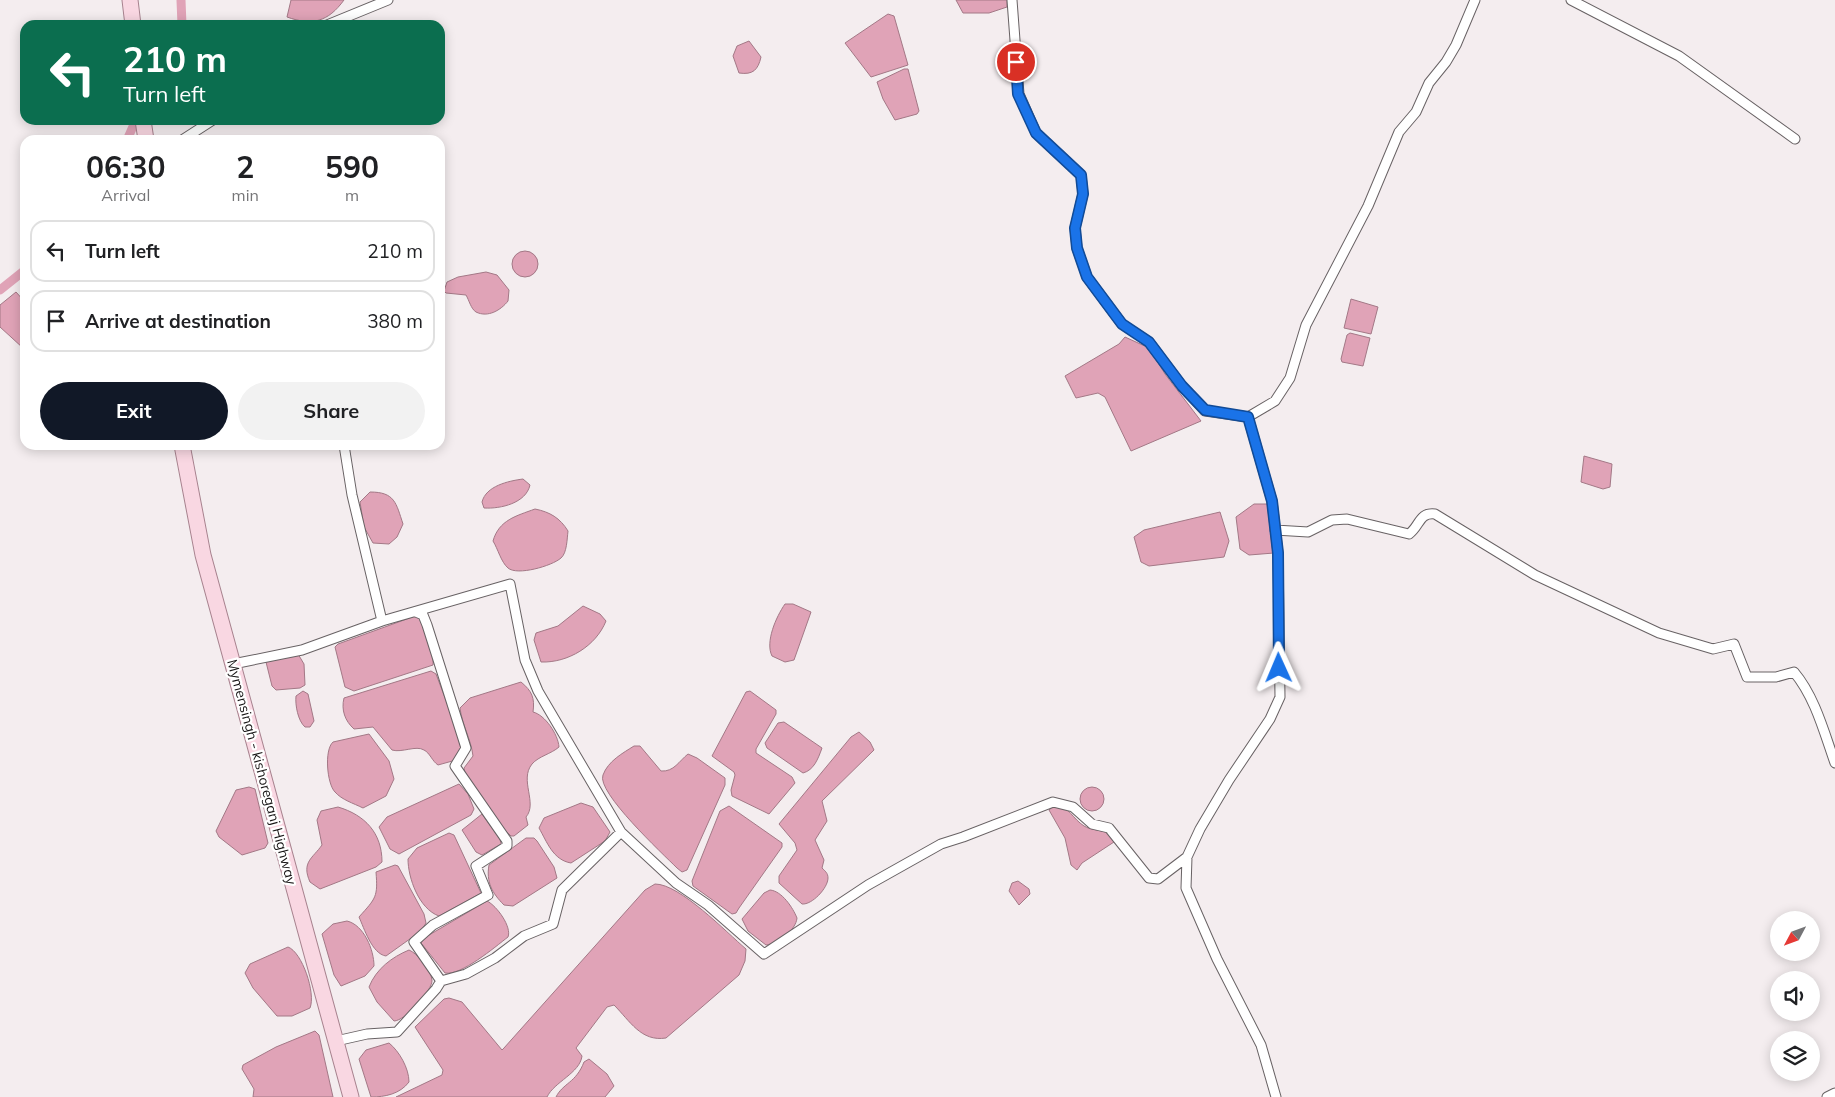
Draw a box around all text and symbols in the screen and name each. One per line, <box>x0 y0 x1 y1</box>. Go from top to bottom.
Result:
text: 210 m <box>123 37 227 81</box>
icon: left <box>40 40 105 105</box>
pin <box>995 41 1037 83</box>
icon: arrive <box>1002 48 1030 76</box>
text: Turn left <box>123 80 206 108</box>
text: 06:30 <box>86 148 166 186</box>
text: 2 <box>236 148 254 186</box>
text: 590 <box>325 148 379 186</box>
text: Arrival <box>101 185 150 205</box>
text: min <box>232 185 259 205</box>
text: m <box>345 185 359 205</box>
icon: left <box>42 237 70 265</box>
text: Turn left <box>85 239 160 263</box>
text: 210 m <box>367 239 423 263</box>
icon: arrive <box>42 307 70 335</box>
text: Arrive at destination <box>85 309 271 333</box>
text: 380 m <box>367 309 423 333</box>
button: Exit <box>40 382 228 440</box>
button: Share <box>238 382 425 440</box>
position arrow <box>1252 641 1304 693</box>
street label: Mymensingh - kishoreganj Highway <box>223 657 301 887</box>
north arrow <box>1770 911 1820 961</box>
map controls <box>1770 911 1820 1081</box>
button: sound <box>1770 971 1820 1021</box>
button: layers <box>1770 1031 1820 1081</box>

